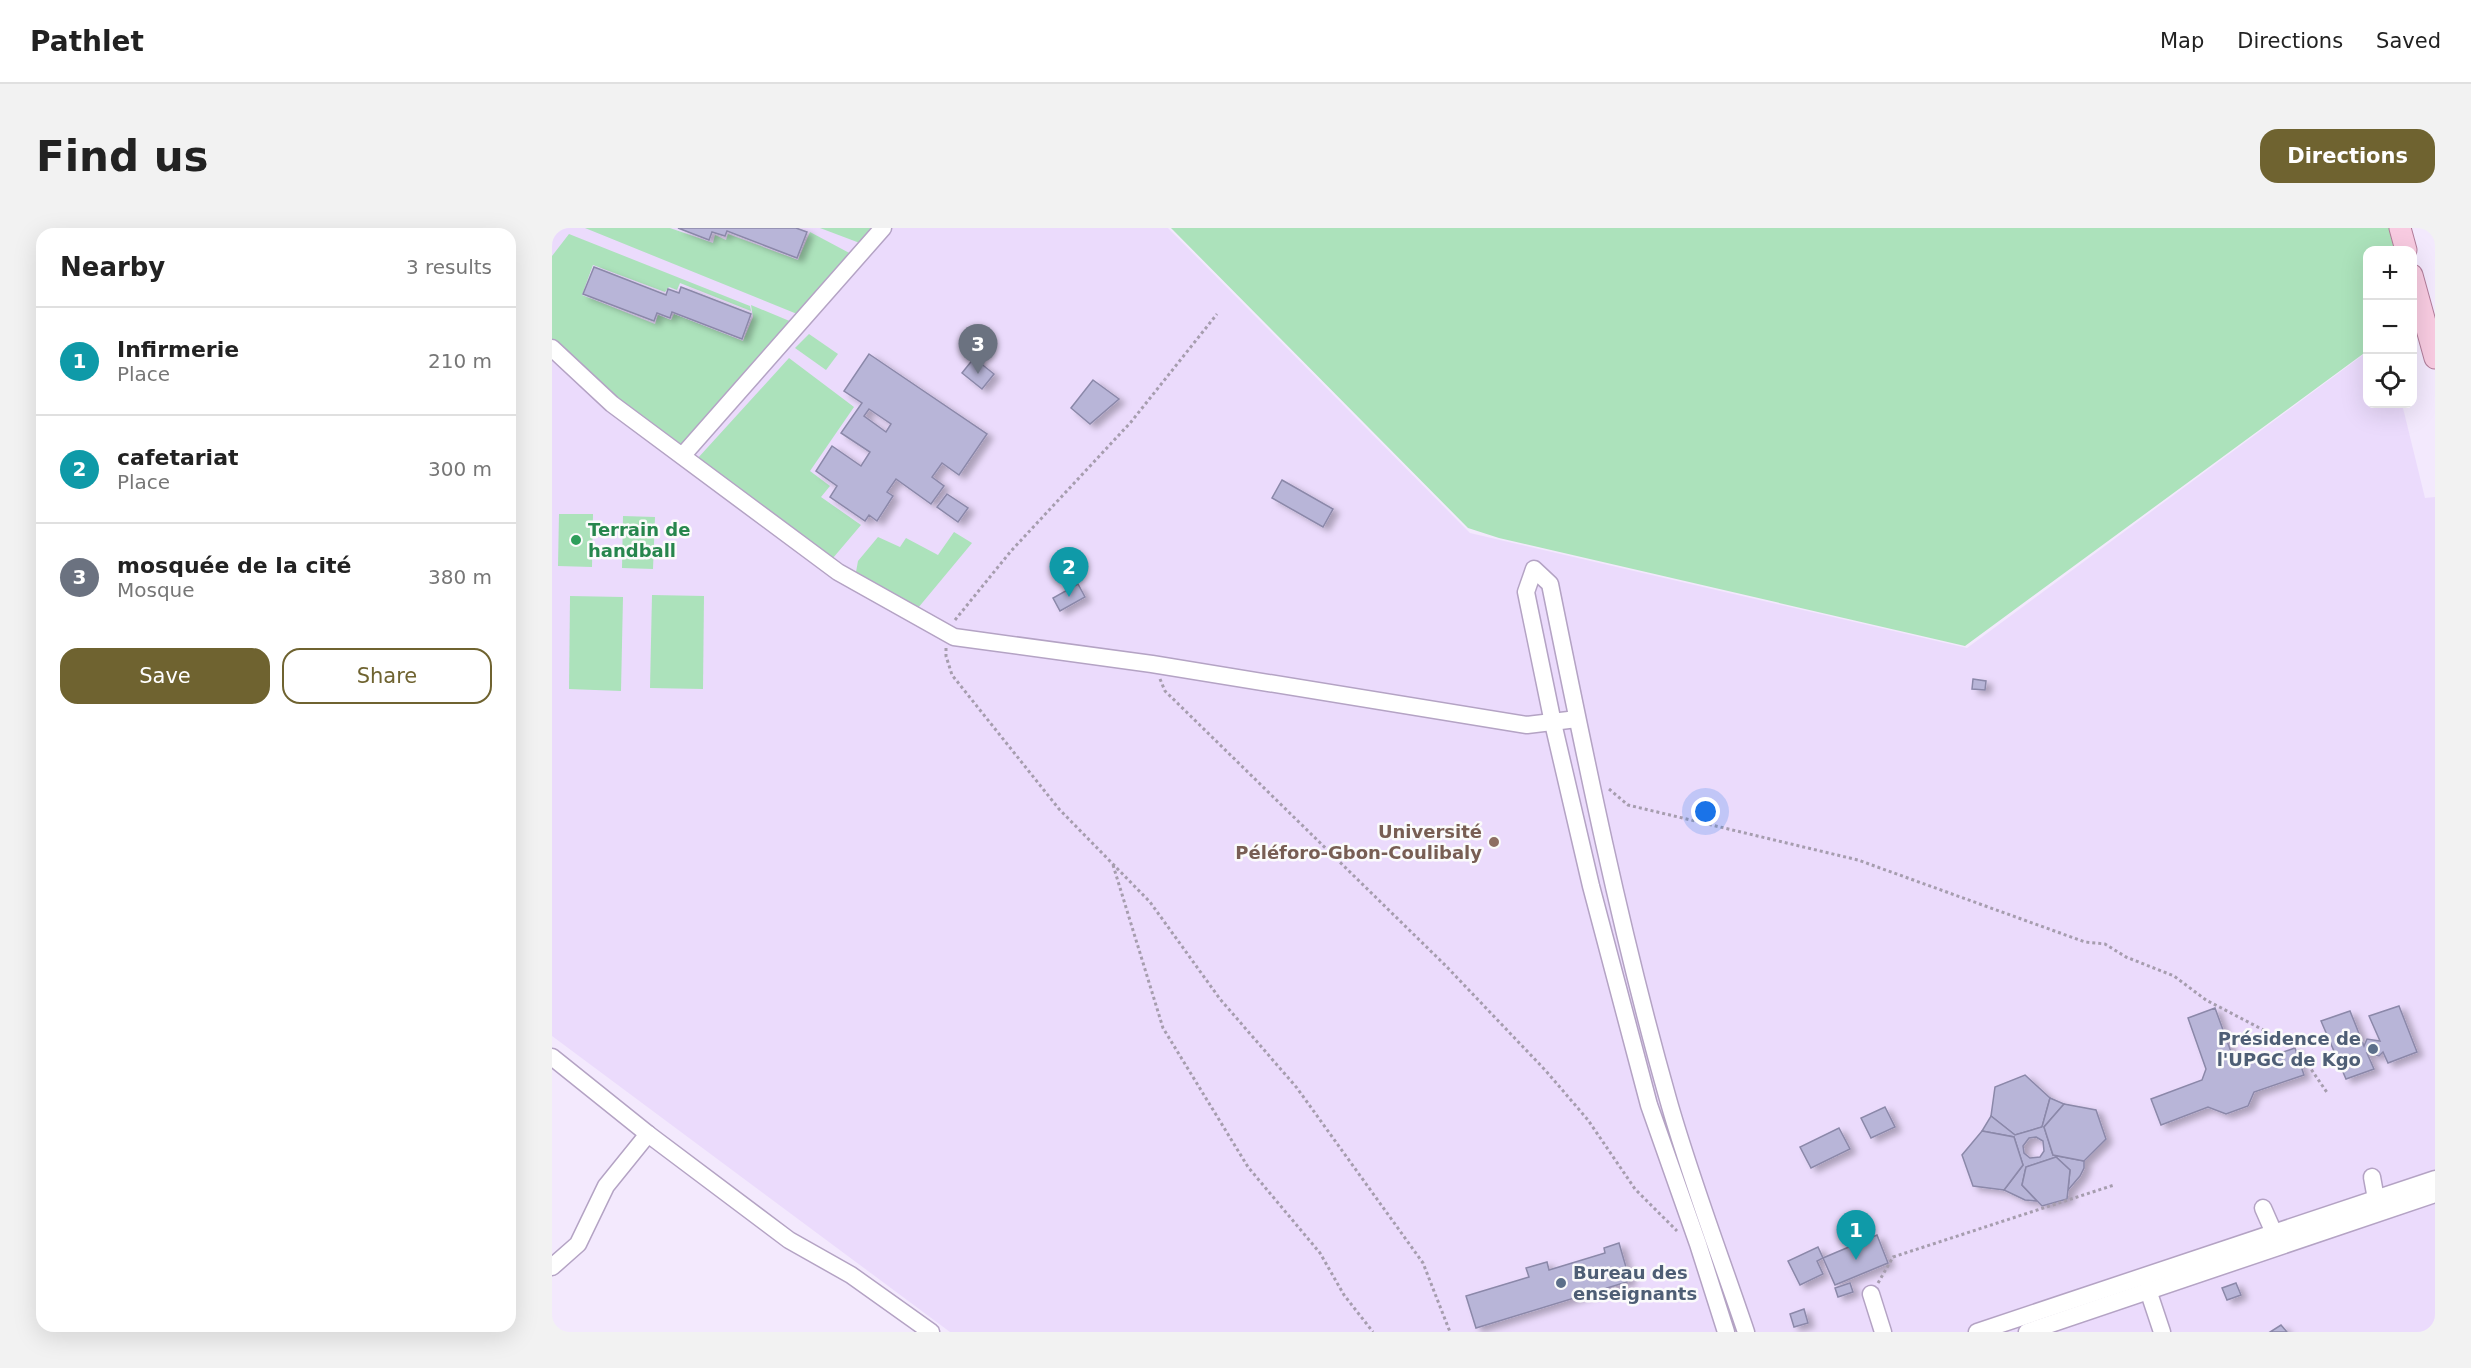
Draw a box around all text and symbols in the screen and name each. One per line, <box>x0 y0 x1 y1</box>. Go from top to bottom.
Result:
text: Pathlet <box>30 25 144 58</box>
text: Map <box>2160 29 2204 53</box>
text: Directions <box>2237 29 2343 53</box>
text: Saved <box>2376 29 2441 53</box>
button: Directions <box>2260 129 2435 183</box>
text: Find us <box>36 132 209 181</box>
map controls <box>2363 246 2417 408</box>
button: + <box>2363 246 2417 300</box>
text: Nearby <box>60 252 165 282</box>
text: 3 results <box>406 255 492 279</box>
button: − <box>2363 300 2417 354</box>
pin: 3 <box>958 324 998 374</box>
text: Infirmerie <box>117 337 239 362</box>
text: 1 <box>73 349 86 373</box>
text: 210 m <box>428 349 492 373</box>
button: locate <box>2363 354 2417 408</box>
text: Place <box>117 362 170 386</box>
text: cafetariat <box>117 445 239 470</box>
text: 2 <box>73 457 86 481</box>
text: 300 m <box>428 457 492 481</box>
text: Place <box>117 470 170 494</box>
place label: Terrain de handball <box>588 519 690 561</box>
marker: Terrain de handball <box>569 533 583 547</box>
pin: 2 <box>1050 548 1088 597</box>
text: mosquée de la cité <box>117 553 351 578</box>
text: 3 <box>73 565 86 589</box>
text: 380 m <box>428 565 492 589</box>
text: Mosque <box>117 578 195 602</box>
button: Save <box>60 648 270 704</box>
button: Share <box>282 648 492 704</box>
your location <box>1691 797 1720 826</box>
place label: Université Péléforo-Gbon-Coulibaly <box>1235 821 1482 863</box>
marker: Université Péléforo-Gbon-Coulibaly <box>1487 835 1501 849</box>
place label: Présidence de l'UPGC de Kgo <box>2217 1028 2361 1070</box>
marker: Présidence de l'UPGC de Kgo <box>2366 1042 2380 1056</box>
pin: 1 <box>1836 1210 1876 1260</box>
place label: Bureau des enseignants <box>1573 1262 1697 1304</box>
marker: Bureau des enseignants <box>1554 1276 1568 1290</box>

